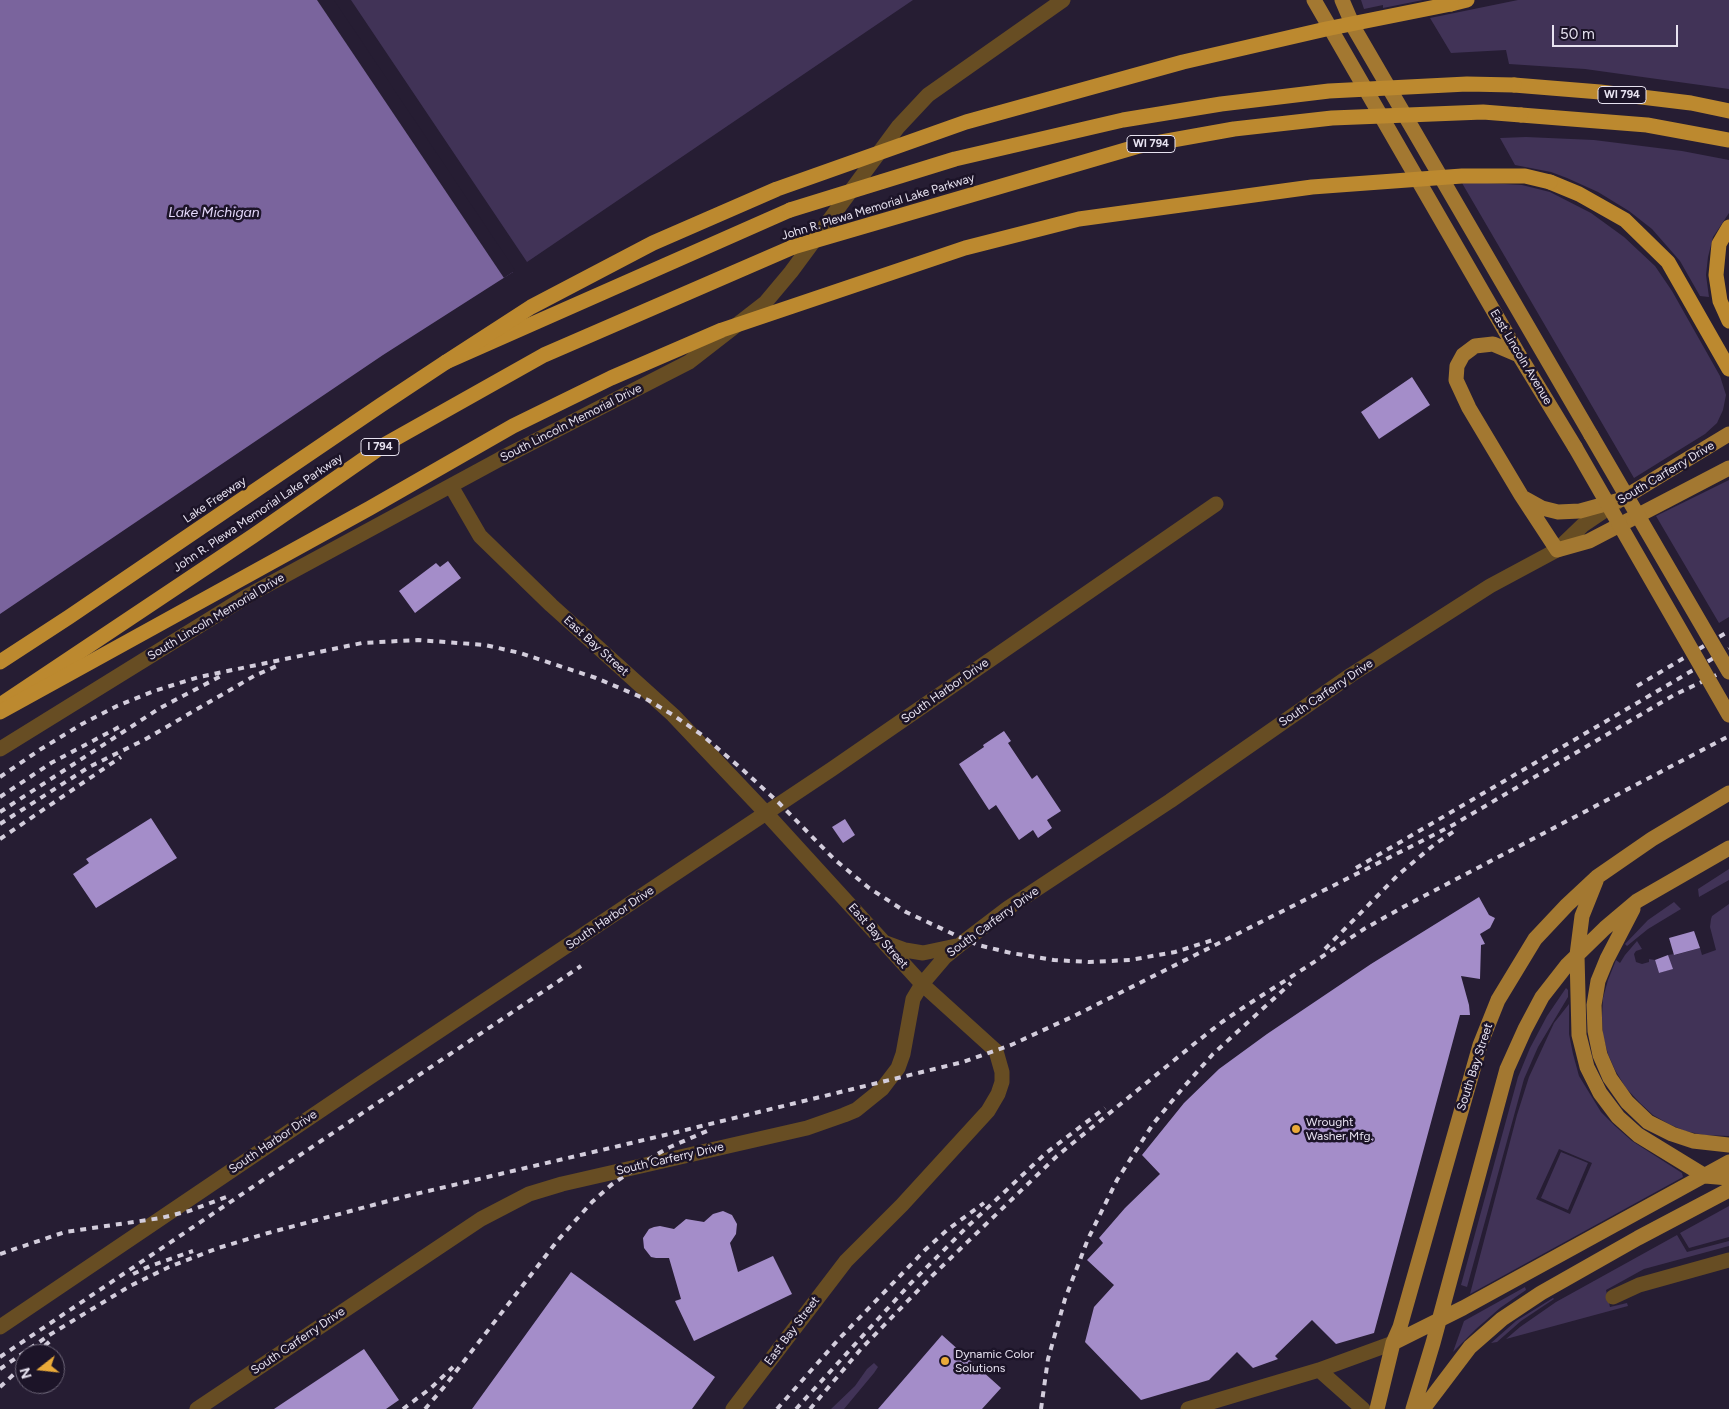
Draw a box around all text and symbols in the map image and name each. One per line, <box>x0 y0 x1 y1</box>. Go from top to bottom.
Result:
scale bar <box>1554 15 1680 47</box>
text: 50 m <box>1560 25 1595 43</box>
road number: WI 794 <box>1598 86 1646 104</box>
road number: WI 794 <box>1127 136 1175 152</box>
street label: John R. Plewa Memorial Lake Parkway <box>780 171 976 243</box>
water label: Lake Michigan <box>168 205 260 221</box>
street label: East Lincoln Avenue <box>1487 307 1555 407</box>
street label: South Lincoln Memorial Drive <box>498 381 644 465</box>
road number: I 794 <box>361 438 399 456</box>
street label: South Carferry Drive <box>1615 438 1717 508</box>
street label: John R. Plewa Memorial Lake Parkway <box>171 451 345 575</box>
street label: Lake Freeway <box>181 474 249 526</box>
street label: South Lincoln Memorial Drive <box>145 570 287 664</box>
street label: East Bay Street <box>561 613 631 679</box>
street label: South Harbor Drive <box>899 656 991 726</box>
street label: South Carferry Drive <box>1276 656 1376 730</box>
street label: South Harbor Drive <box>563 883 657 953</box>
street label: South Carferry Drive <box>944 884 1042 960</box>
street label: East Bay Street <box>845 901 911 971</box>
street label: South Bay Street <box>1454 1021 1496 1113</box>
street label: South Harbor Drive <box>226 1107 320 1177</box>
place label: Wrought Washer Mfg. <box>1306 1115 1373 1143</box>
marker: Wrought Washer Mfg. <box>1290 1123 1302 1135</box>
street label: South Carferry Drive <box>615 1140 725 1178</box>
street label: East Bay Street <box>761 1294 823 1368</box>
street label: South Carferry Drive <box>248 1304 348 1378</box>
north arrow <box>15 1344 65 1394</box>
place label: Dynamic Color Solutions <box>955 1347 1034 1375</box>
marker: Dynamic Color Solutions <box>939 1355 951 1367</box>
text: N <box>16 1365 36 1381</box>

